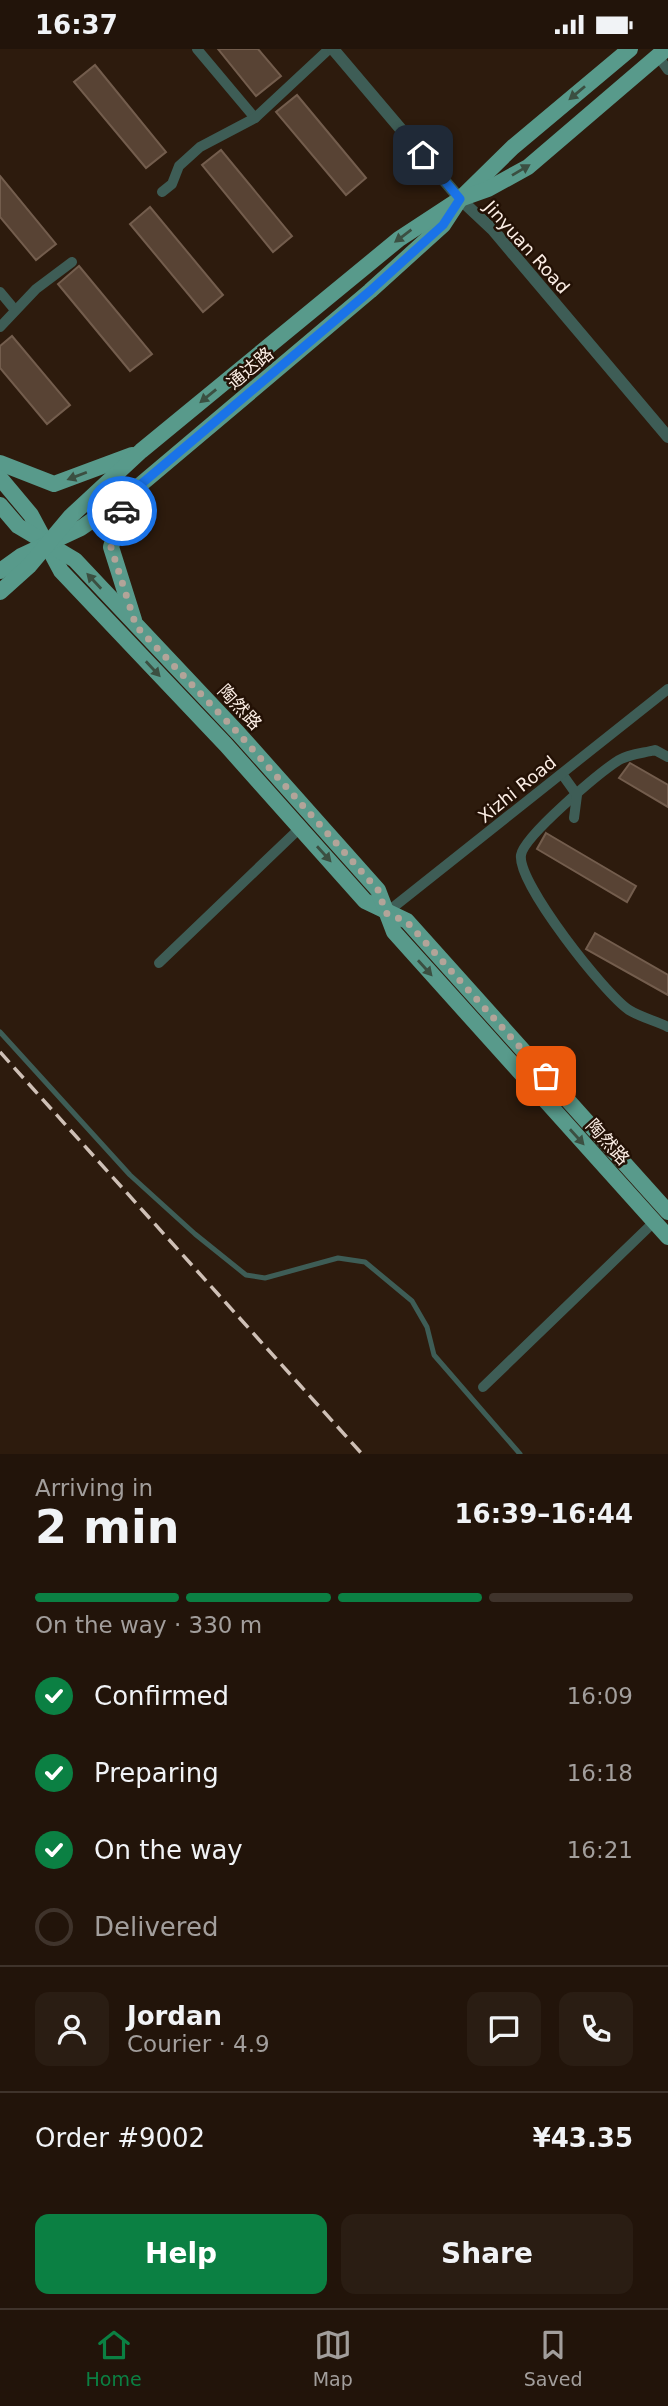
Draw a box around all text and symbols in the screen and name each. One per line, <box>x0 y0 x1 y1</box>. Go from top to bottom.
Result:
text: 16:37 <box>35 10 118 40</box>
one-way arrow <box>569 85 586 100</box>
pin <box>393 125 453 185</box>
icon: home <box>404 136 442 174</box>
one-way arrow <box>512 164 531 176</box>
street label: Jinyuan Road <box>479 196 574 298</box>
one-way arrow <box>394 229 412 243</box>
street label: 通达路 <box>223 343 277 393</box>
one-way arrow <box>200 389 218 404</box>
one-way arrow <box>67 470 88 481</box>
courier <box>87 476 157 546</box>
icon: car <box>103 492 141 530</box>
one-way arrow <box>87 573 103 590</box>
one-way arrow <box>145 660 161 677</box>
street label: 陶然路 <box>214 680 266 734</box>
street label: Xizhi Road <box>474 751 560 827</box>
one-way arrow <box>315 846 331 863</box>
one-way arrow <box>417 959 433 976</box>
pin <box>516 1046 576 1106</box>
icon: bag <box>527 1057 565 1095</box>
street label: 陶然路 <box>582 1115 634 1169</box>
one-way arrow <box>569 1128 585 1145</box>
text: Arriving in <box>35 1475 153 1501</box>
text: 16:39–16:44 <box>454 1499 633 1529</box>
text: 2 min <box>35 1500 179 1554</box>
text: On the way · 330 m <box>35 1612 262 1638</box>
icon: check <box>35 1677 73 1715</box>
text: Confirmed <box>94 1681 229 1711</box>
text: 16:09 <box>567 1683 633 1709</box>
icon: check <box>35 1754 73 1792</box>
text: Preparing <box>94 1758 219 1788</box>
text: 16:18 <box>567 1760 633 1786</box>
icon: check <box>35 1831 73 1869</box>
text: On the way <box>94 1835 243 1865</box>
text: 16:21 <box>567 1837 633 1863</box>
text: Delivered <box>94 1912 218 1942</box>
button: person <box>35 1992 109 2066</box>
button: chat <box>467 1992 541 2066</box>
button: phone <box>559 1992 633 2066</box>
text: Jordan <box>127 2001 222 2031</box>
text: Courier · 4.9 <box>127 2031 270 2057</box>
text: Order #9002 <box>35 2123 205 2153</box>
text: ¥43.35 <box>533 2123 633 2153</box>
button: Help <box>35 2214 327 2294</box>
button: Share <box>341 2214 633 2294</box>
tab: Home <box>86 2326 142 2390</box>
tab: Map <box>313 2326 353 2390</box>
tab: Saved <box>524 2326 582 2390</box>

